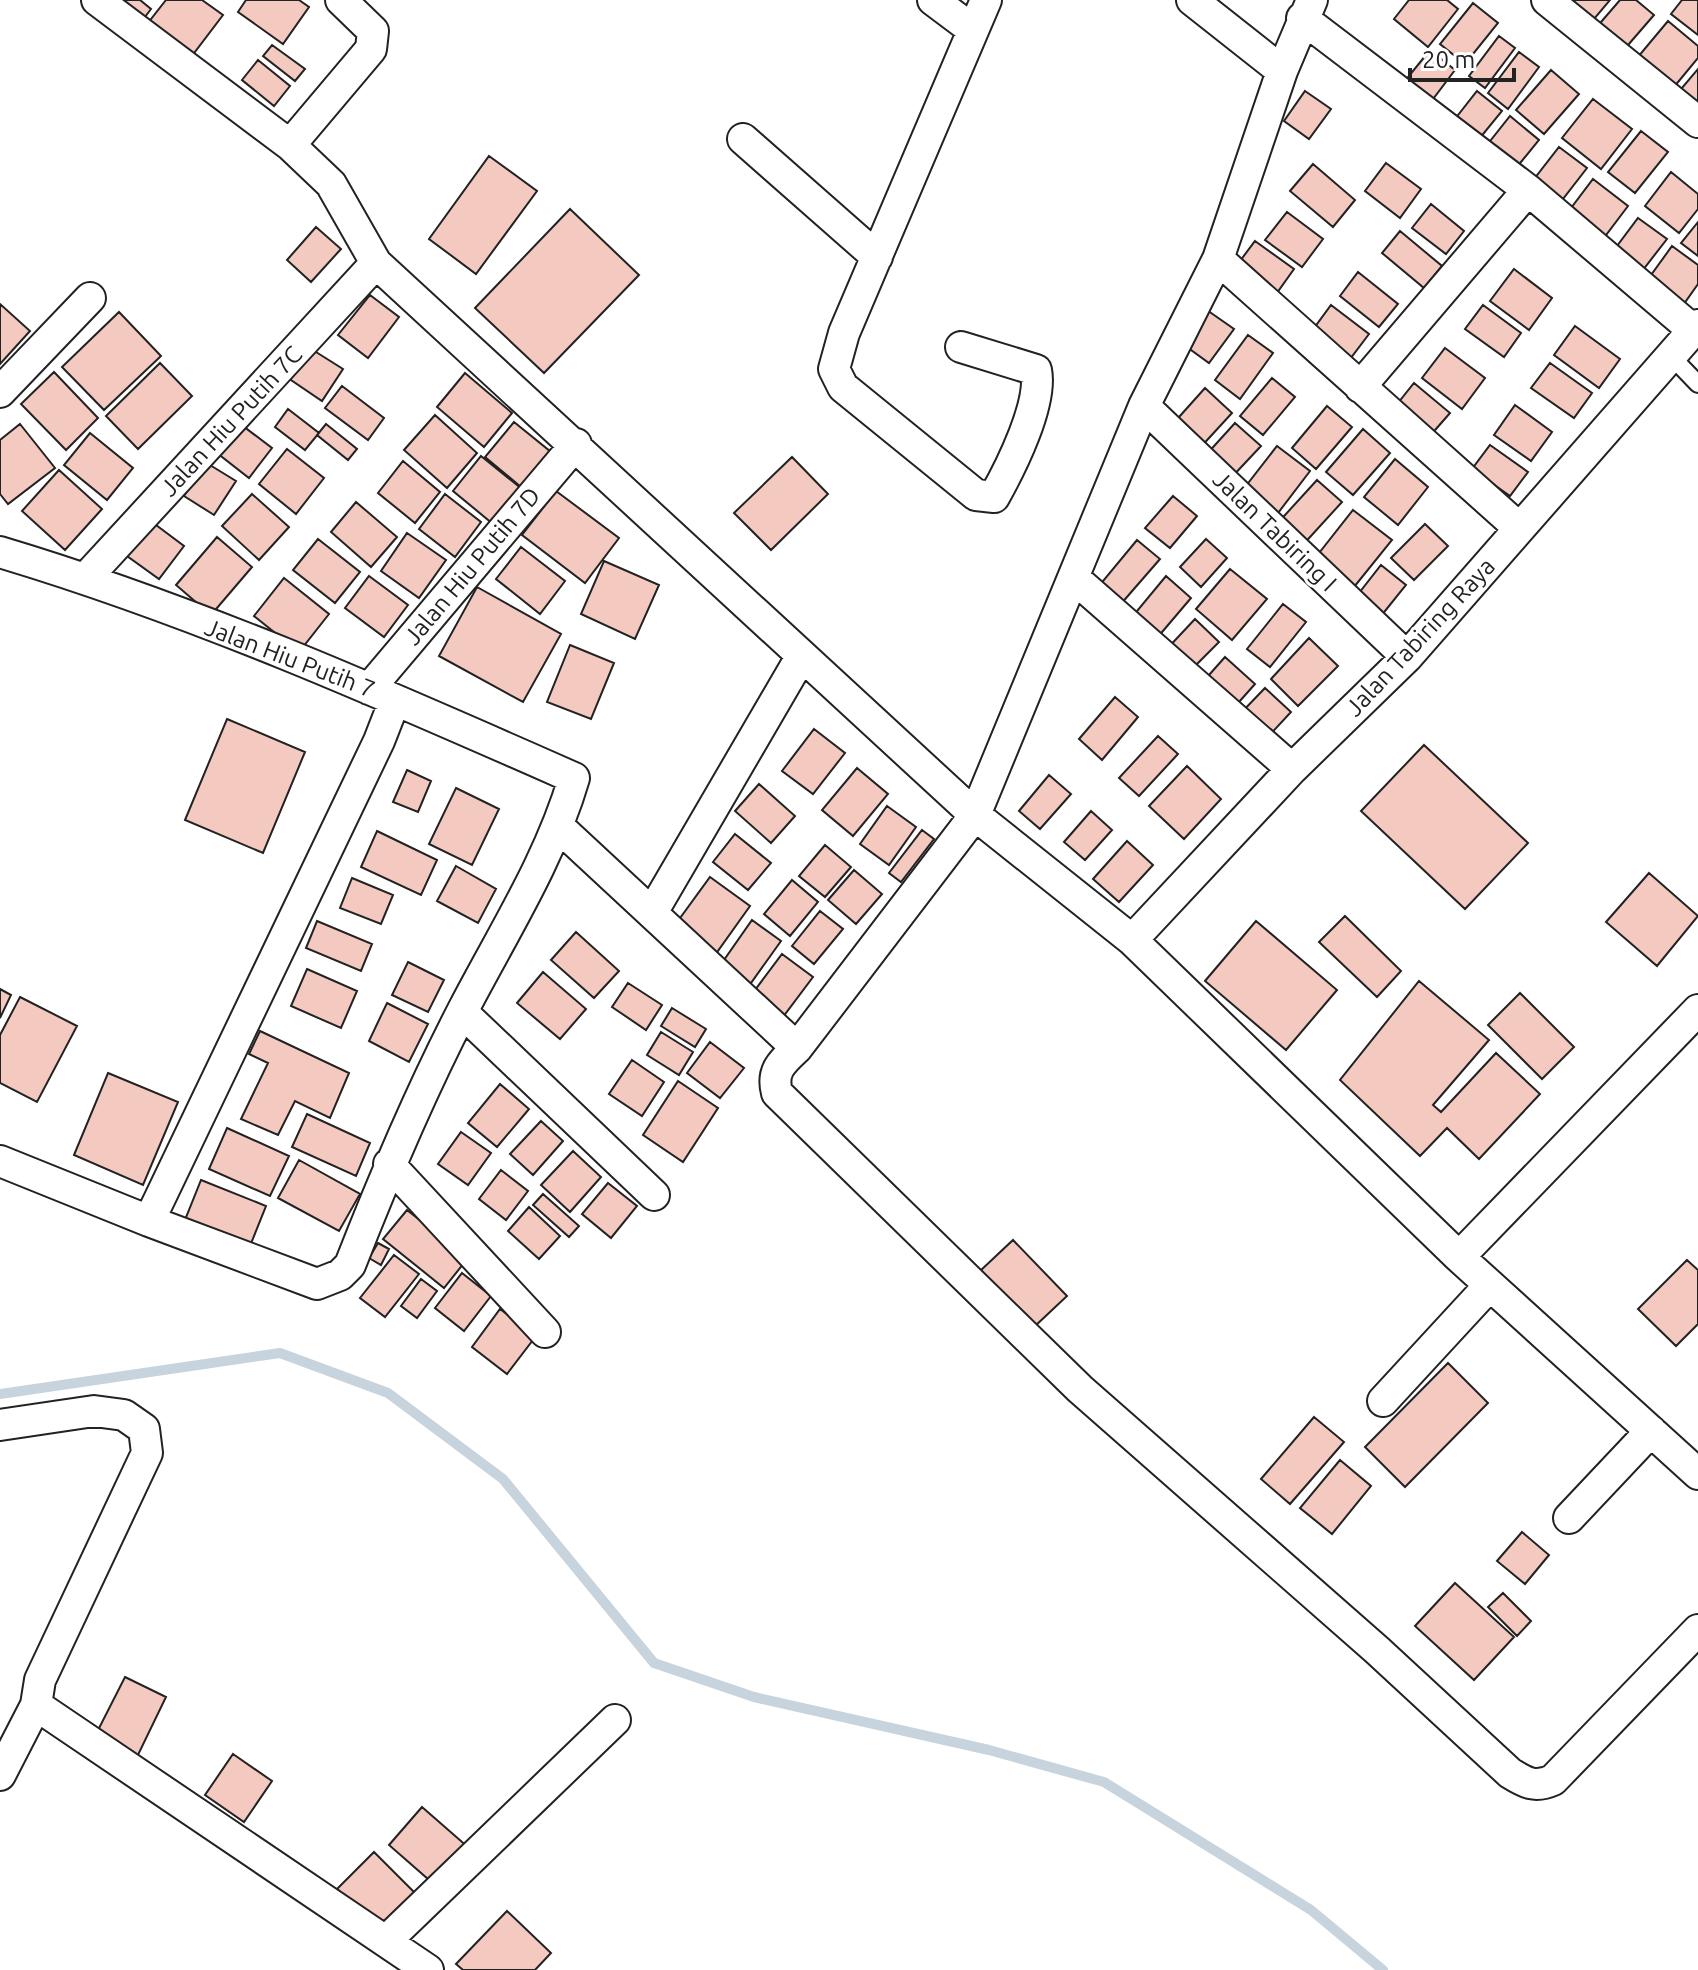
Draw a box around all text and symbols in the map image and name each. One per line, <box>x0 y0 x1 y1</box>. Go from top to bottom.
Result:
scale bar <box>1410 32 1514 82</box>
text: 20 m <box>1422 46 1475 73</box>
street label: Jalan Hiu Putih 7C <box>155 340 307 501</box>
street label: Jalan Tabiring I <box>1208 465 1342 597</box>
street label: Jalan Hiu Putih 7D <box>398 482 546 650</box>
street label: Jalan Tabiring Raya <box>1340 553 1500 721</box>
street label: Jalan Hiu Putih 7 <box>201 613 379 703</box>

